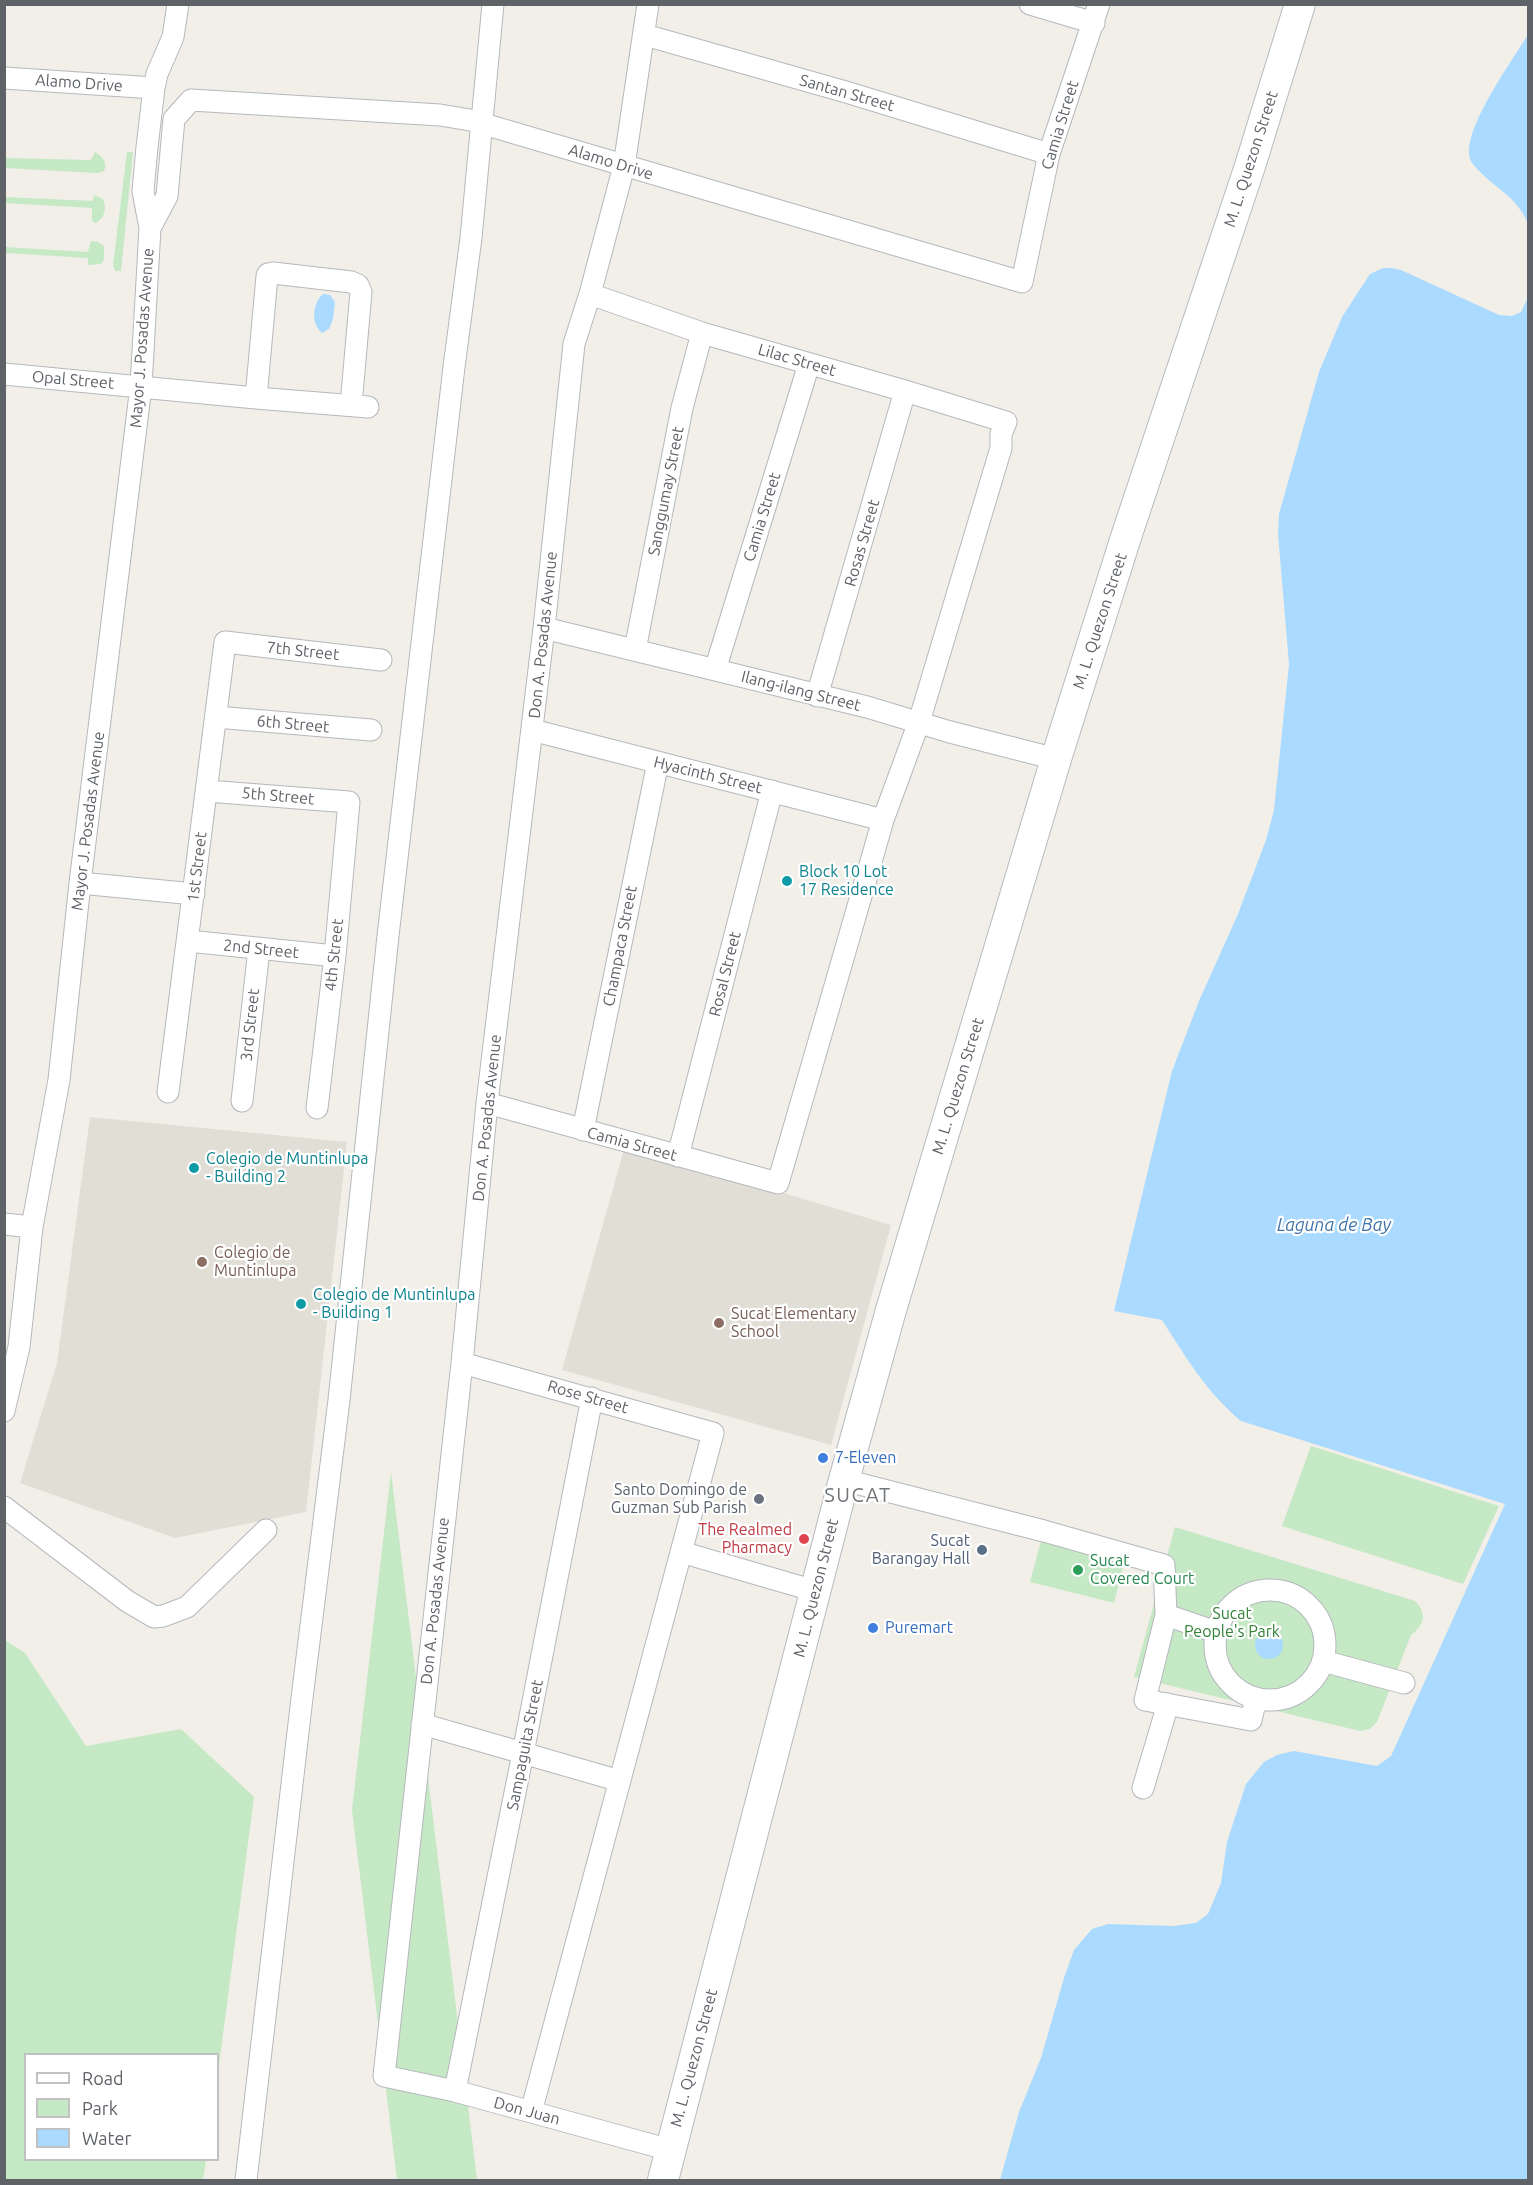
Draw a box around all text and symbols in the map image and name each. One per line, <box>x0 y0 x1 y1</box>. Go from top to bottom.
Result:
street label: Alamo Drive <box>35 70 123 96</box>
street label: Santan Street <box>797 70 897 116</box>
street label: Camia Street <box>1037 78 1083 172</box>
street label: M. L. Quezon Street <box>1220 88 1282 230</box>
street label: Alamo Drive <box>566 140 656 184</box>
street label: Mayor J. Posadas Avenue <box>126 247 158 429</box>
street label: Lilac Street <box>756 340 838 380</box>
street label: Opal Street <box>31 367 115 393</box>
street label: Sanggumay Street <box>644 425 688 557</box>
street label: Camia Street <box>739 470 785 564</box>
street label: Rosas Street <box>840 497 884 589</box>
street label: M. L. Quezon Street <box>1069 550 1131 692</box>
street label: Don A. Posadas Avenue <box>525 551 561 719</box>
street label: 7th Street <box>266 638 340 664</box>
street label: Ilang-ilang Street <box>739 667 863 715</box>
street label: 6th Street <box>256 711 330 737</box>
street label: Mayor J. Posadas Avenue <box>67 730 109 912</box>
street label: Hyacinth Street <box>652 752 764 798</box>
street label: 5th Street <box>241 783 315 809</box>
street label: 1st Street <box>183 831 211 903</box>
place label: Block 10 Lot 17 Residence <box>799 862 894 900</box>
marker: Block 10 Lot 17 Residence <box>780 874 794 888</box>
street label: Champaca Street <box>599 884 641 1008</box>
street label: 4th Street <box>321 918 347 992</box>
street label: Rosal Street <box>705 929 745 1019</box>
street label: 2nd Street <box>222 935 300 963</box>
street label: 3rd Street <box>237 988 263 1062</box>
street label: M. L. Quezon Street <box>928 1015 988 1157</box>
street label: Don A. Posadas Avenue <box>469 1034 505 1202</box>
street label: Camia Street <box>585 1123 679 1165</box>
place label: Colegio de Muntinlupa - Building 2 <box>206 1149 369 1187</box>
marker: Colegio de Muntinlupa - Building 2 <box>187 1161 201 1175</box>
water label: Laguna de Bay <box>1277 1214 1391 1236</box>
place label: Colegio de Muntinlupa <box>214 1243 296 1281</box>
marker: Colegio de Muntinlupa <box>195 1255 209 1269</box>
place label: Colegio de Muntinlupa - Building 1 <box>313 1285 476 1323</box>
marker: Colegio de Muntinlupa - Building 1 <box>294 1297 308 1311</box>
place label: Sucat Elementary School <box>731 1304 856 1342</box>
marker: Sucat Elementary School <box>712 1316 726 1330</box>
street label: Rose Street <box>545 1376 631 1418</box>
place label: 7-Eleven <box>835 1448 896 1468</box>
marker: 7-Eleven <box>816 1451 830 1465</box>
place label: Santo Domingo de Guzman Sub Parish <box>611 1480 747 1518</box>
district label: SUCAT <box>824 1483 892 1507</box>
marker: Santo Domingo de Guzman Sub Parish <box>752 1492 766 1506</box>
street label: Don A. Posadas Avenue <box>417 1517 453 1685</box>
street label: M. L. Quezon Street <box>790 1517 842 1659</box>
place label: The Realmed Pharmacy <box>698 1520 792 1558</box>
place label: Sucat Barangay Hall <box>872 1531 970 1569</box>
marker: The Realmed Pharmacy <box>797 1532 811 1546</box>
marker: Sucat Barangay Hall <box>975 1543 989 1557</box>
place label: Sucat Covered Court <box>1090 1551 1194 1589</box>
marker: Sucat Covered Court <box>1071 1563 1085 1577</box>
park label: Sucat People's Park <box>1184 1604 1280 1642</box>
place label: Puremart <box>885 1618 953 1638</box>
marker: Puremart <box>866 1621 880 1635</box>
street label: Sampaguita Street <box>503 1678 547 1812</box>
street label: M. L. Quezon Street <box>666 1987 722 2129</box>
legend <box>24 2053 219 2161</box>
text: Road <box>82 2068 124 2088</box>
street label: Don Juan <box>492 2093 562 2129</box>
text: Park <box>82 2098 118 2118</box>
text: Water <box>82 2128 131 2148</box>

